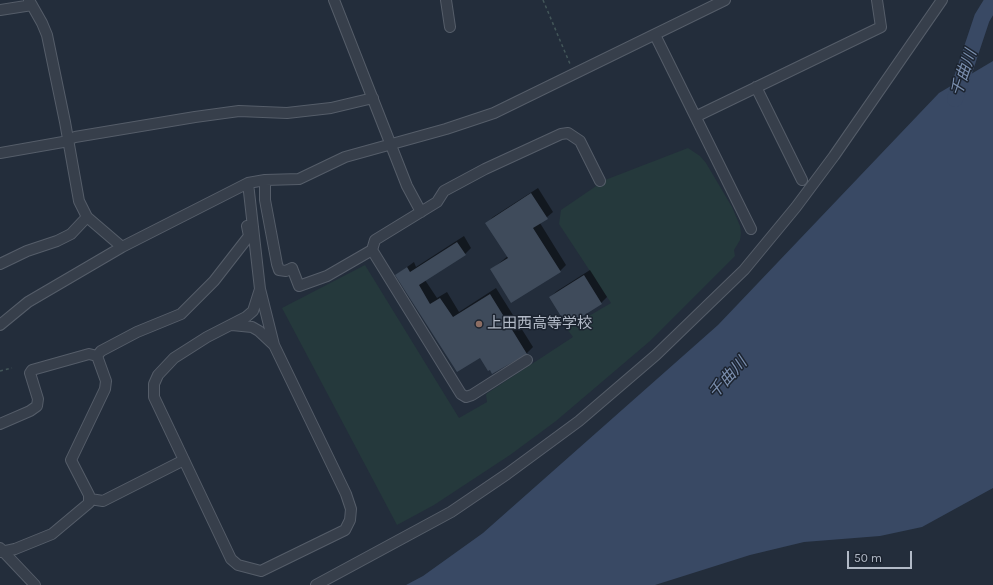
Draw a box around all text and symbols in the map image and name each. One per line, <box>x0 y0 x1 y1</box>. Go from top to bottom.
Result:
water label: 千曲川 <box>947 47 981 99</box>
place label: 上田西高等学校 <box>487 315 592 333</box>
marker: 上田西高等学校 <box>474 319 484 329</box>
water label: 千曲川 <box>705 354 751 402</box>
scale bar <box>849 543 914 569</box>
text: 50 m <box>854 551 882 565</box>

